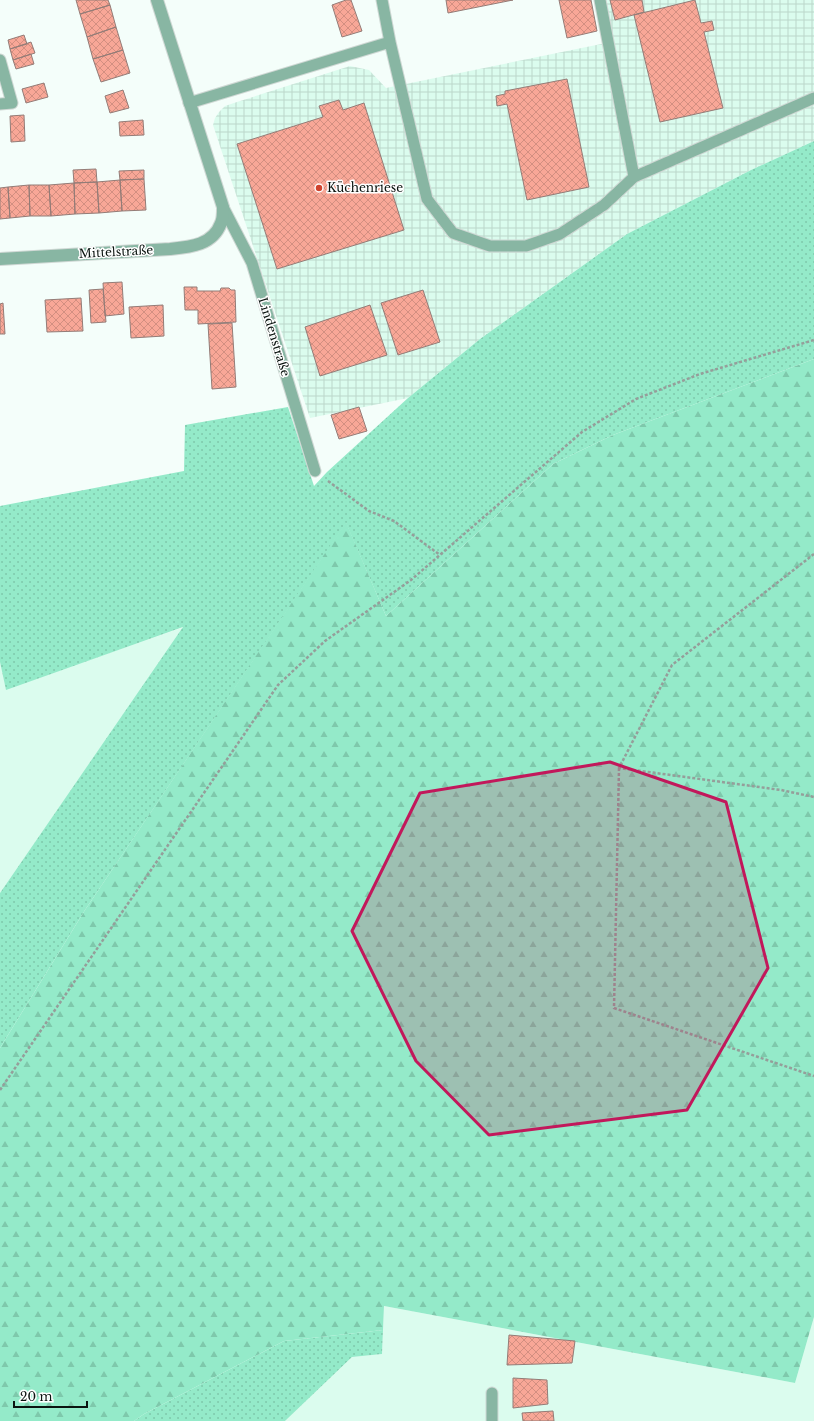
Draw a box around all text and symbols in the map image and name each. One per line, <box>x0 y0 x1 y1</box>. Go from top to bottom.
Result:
place label: Küchenriese <box>327 180 403 195</box>
marker: Küchenriese <box>314 183 324 193</box>
street label: Mittelstraße <box>78 242 154 261</box>
street label: Lindenstraße <box>255 296 294 378</box>
scale bar <box>14 1383 87 1409</box>
text: 20 m <box>20 1389 52 1404</box>

